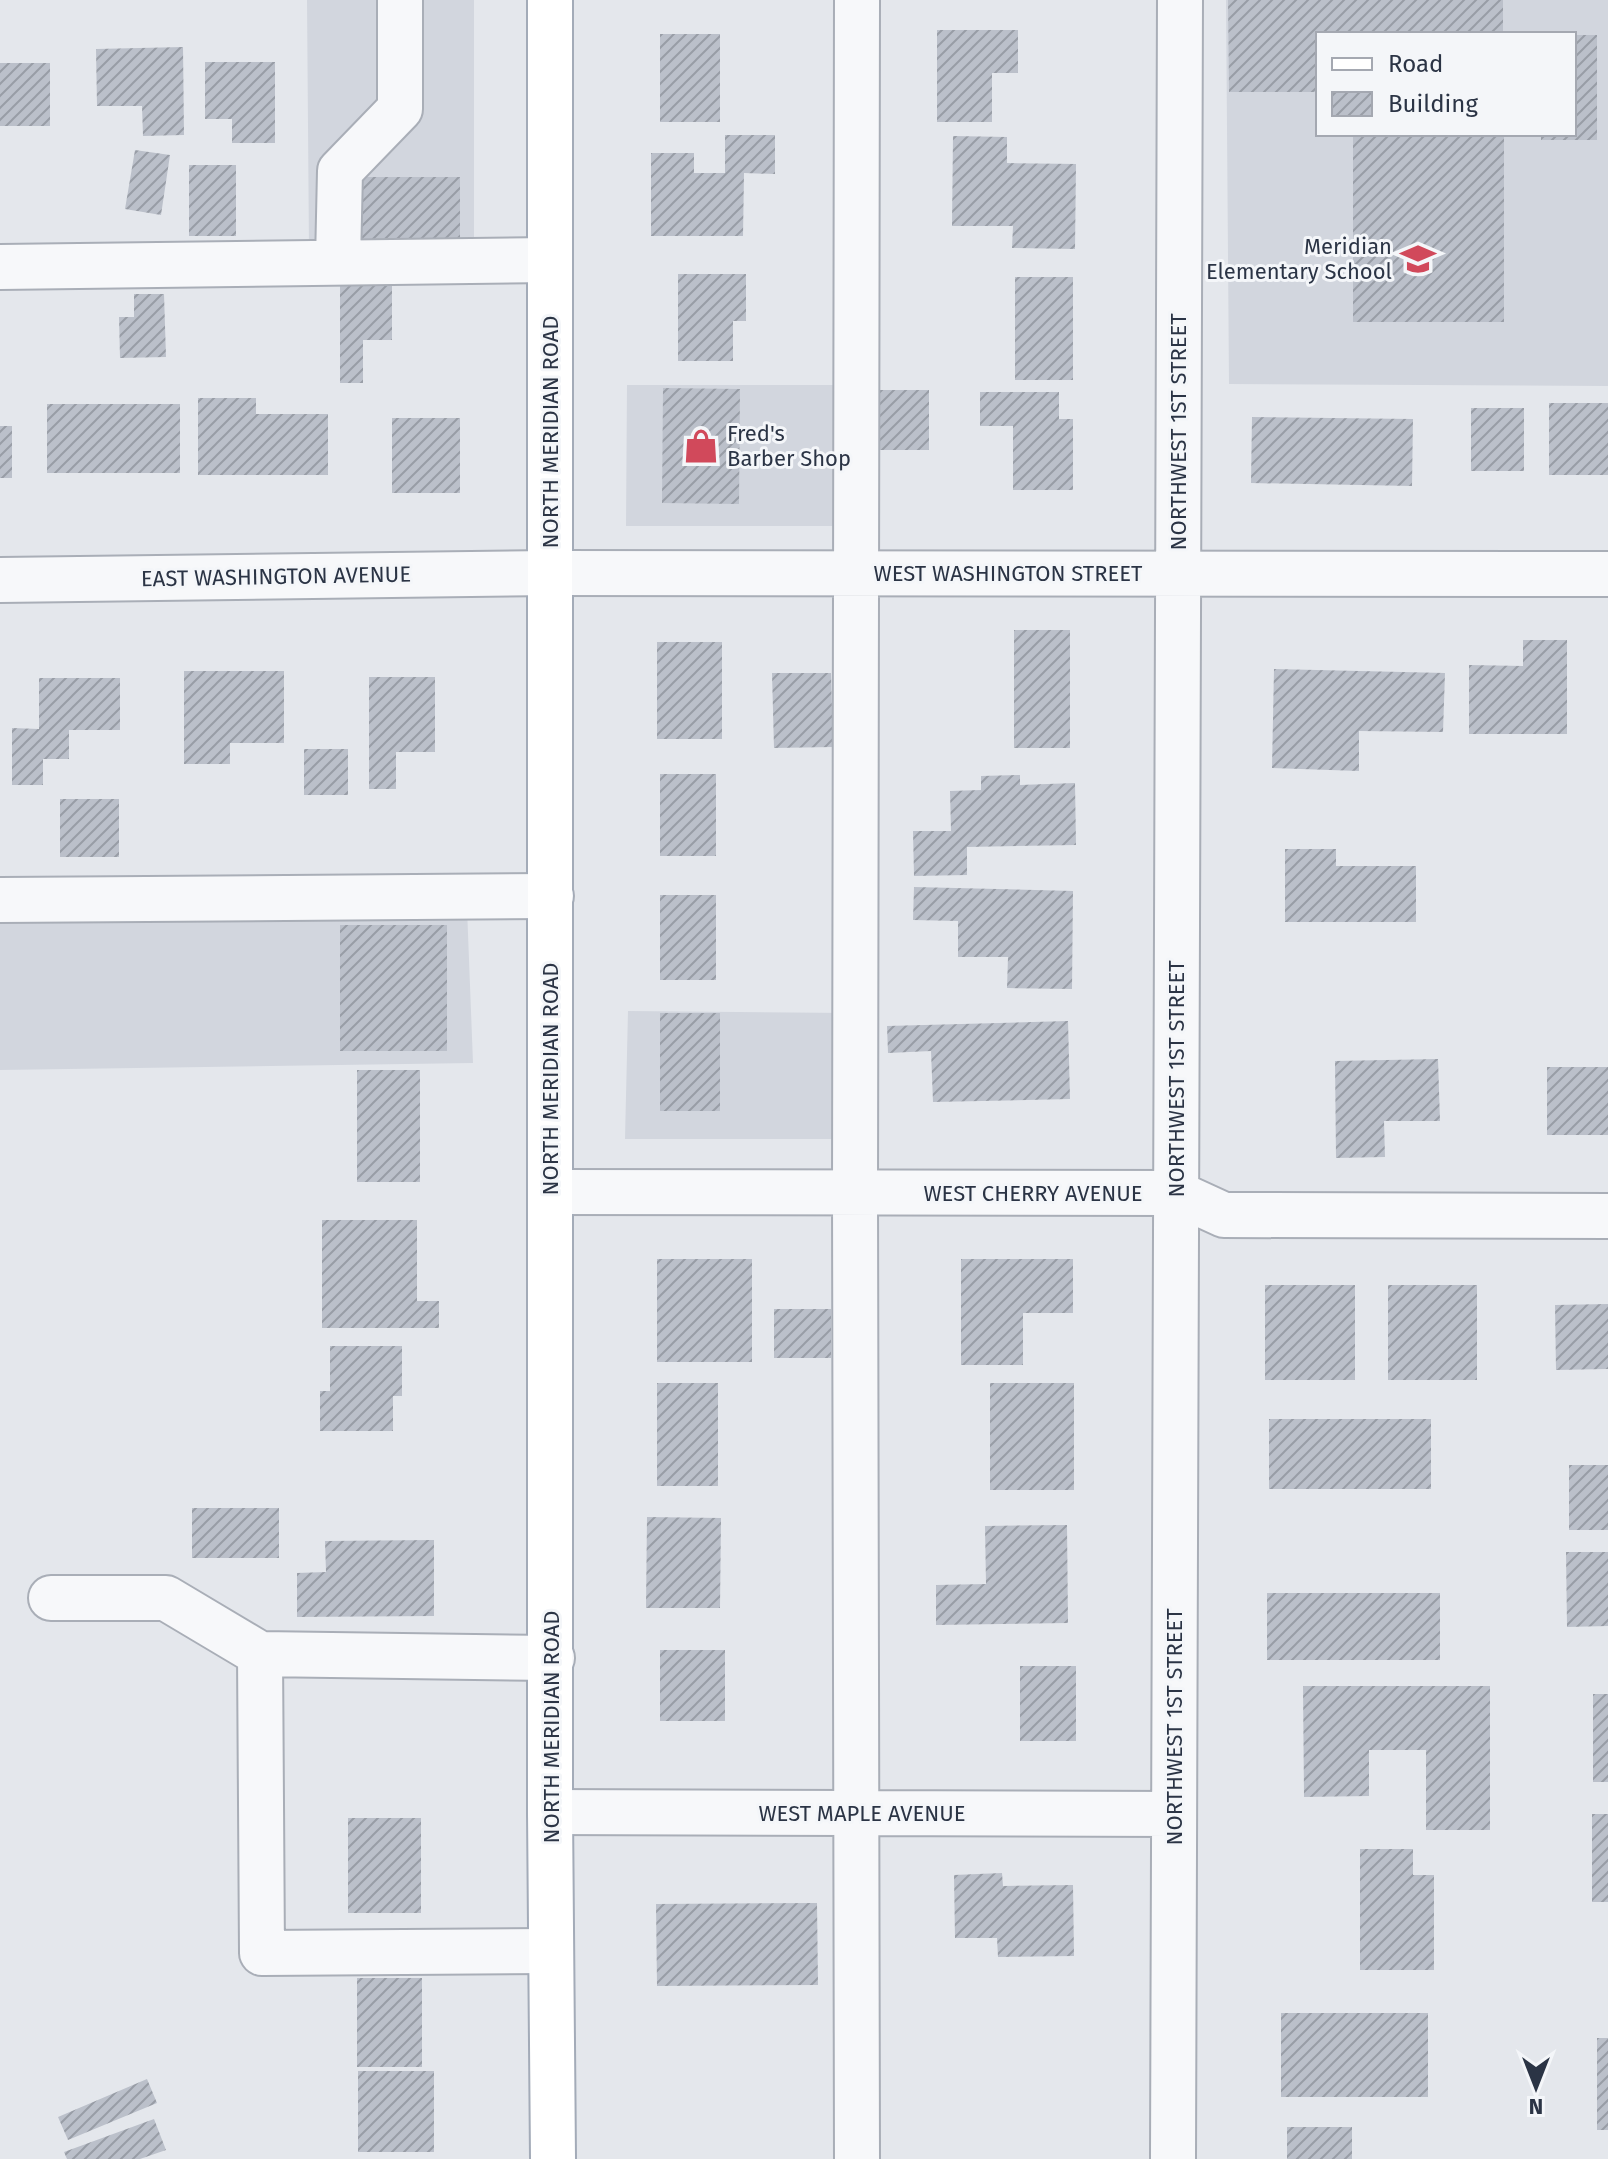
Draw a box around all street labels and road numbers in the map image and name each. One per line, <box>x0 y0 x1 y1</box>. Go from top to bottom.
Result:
street label: NORTHWEST 1ST STREET <box>1165 313 1192 551</box>
street label: NORTH MERIDIAN ROAD <box>537 316 564 548</box>
street label: WEST WASHINGTON STREET <box>874 560 1143 587</box>
street label: EAST WASHINGTON AVENUE <box>141 561 411 592</box>
street label: NORTHWEST 1ST STREET <box>1163 960 1190 1198</box>
street label: NORTH MERIDIAN ROAD <box>537 963 564 1195</box>
street label: WEST CHERRY AVENUE <box>923 1180 1143 1207</box>
street label: NORTHWEST 1ST STREET <box>1161 1608 1188 1846</box>
street label: NORTH MERIDIAN ROAD <box>538 1611 565 1843</box>
street label: WEST MAPLE AVENUE <box>758 1800 966 1827</box>

